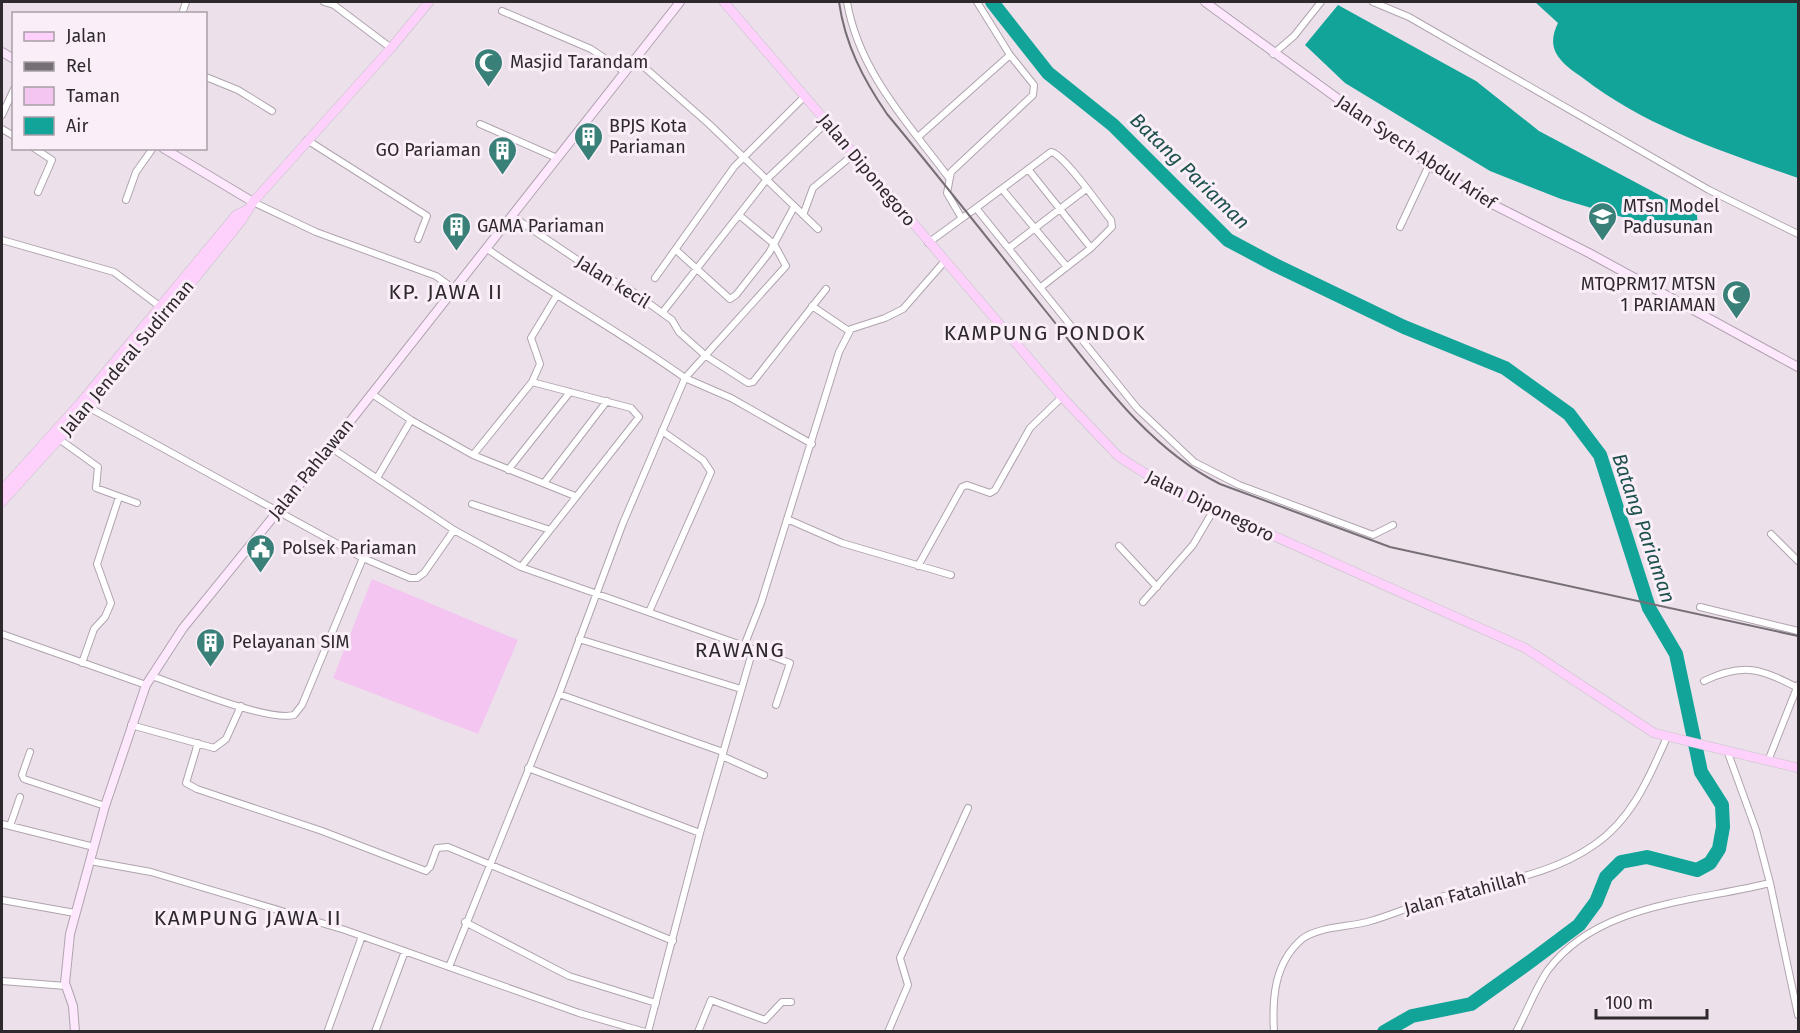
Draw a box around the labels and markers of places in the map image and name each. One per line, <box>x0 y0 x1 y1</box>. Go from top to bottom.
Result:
mosque icon: Masjid Tarandam <box>473 46 505 88</box>
place label: Masjid Tarandam <box>510 51 649 73</box>
place label: BPJS Kota Pariaman <box>609 115 687 158</box>
building icon: BPJS Kota Pariaman <box>572 120 604 162</box>
building icon: GO Pariaman <box>486 134 518 176</box>
place label: GO Pariaman <box>376 139 481 161</box>
place label: MTsn Model Padusunan <box>1623 195 1719 238</box>
school or university icon: MTsn Model Padusunan <box>1586 200 1618 242</box>
building icon: GAMA Pariaman <box>440 210 472 252</box>
place label: GAMA Pariaman <box>477 215 605 237</box>
place label: MTQPRM17 MTSN 1 PARIAMAN <box>1581 273 1716 316</box>
mosque icon: MTQPRM17 MTSN 1 PARIAMAN <box>1721 278 1753 320</box>
public building icon: Polsek Pariaman <box>245 532 277 574</box>
place label: Polsek Pariaman <box>282 537 417 559</box>
building icon: Pelayanan SIM <box>195 626 227 668</box>
place label: Pelayanan SIM <box>232 631 350 653</box>

